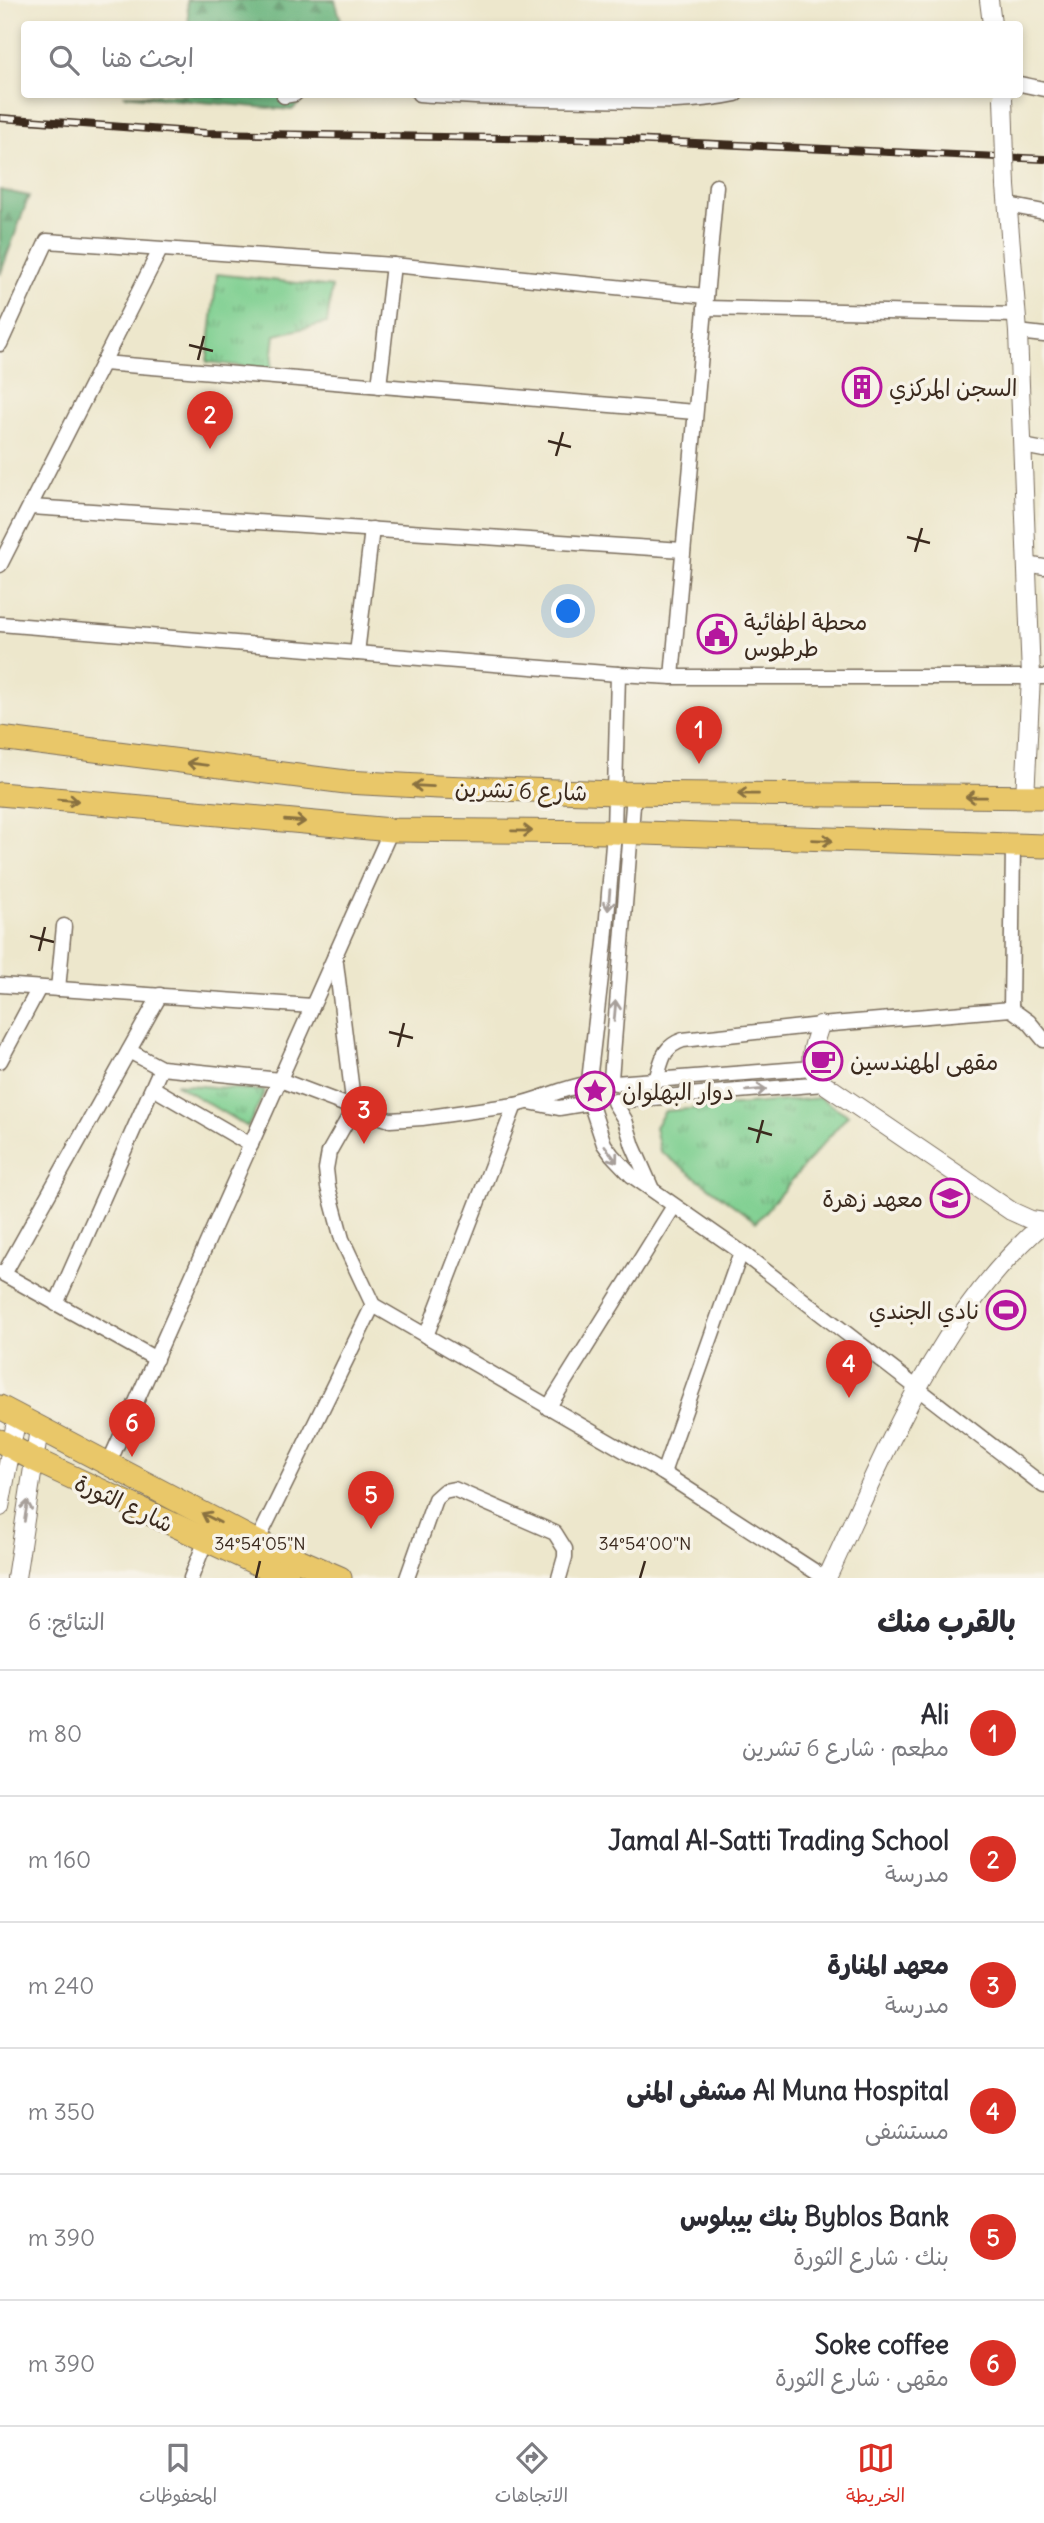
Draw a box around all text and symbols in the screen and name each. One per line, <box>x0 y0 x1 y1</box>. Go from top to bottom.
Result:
search box <box>21 21 1023 98</box>
icon: search <box>45 41 83 79</box>
text: ابحث هنا <box>101 41 194 74</box>
building icon: السجن المركزي <box>841 366 883 408</box>
place label: السجن المركزي <box>889 373 1017 405</box>
pin: 2 <box>187 391 233 449</box>
your location <box>551 594 585 628</box>
place label: محطة اطفائية طرطوس <box>744 607 868 662</box>
public building icon: محطة اطفائية طرطوس <box>696 613 738 655</box>
pin: 1 <box>676 706 722 764</box>
one-way arrow <box>186 757 208 770</box>
street label: شارع 6 تشرين <box>454 773 588 809</box>
one-way arrow <box>412 780 435 793</box>
one-way arrow <box>737 787 760 801</box>
one-way arrow <box>965 790 988 804</box>
one-way arrow <box>56 794 79 807</box>
one-way arrow <box>283 815 305 828</box>
one-way arrow <box>510 824 533 838</box>
one-way arrow <box>811 833 834 846</box>
one-way arrow <box>602 888 615 911</box>
one-way arrow <box>609 1000 622 1023</box>
cafe icon: مقهى المهندسين <box>802 1040 844 1082</box>
place label: مقهى المهندسين <box>850 1047 998 1077</box>
place icon: دوار البهلوان <box>574 1070 616 1112</box>
place label: دوار البهلوان <box>622 1077 734 1107</box>
one-way arrow <box>744 1083 767 1096</box>
pin: 3 <box>341 1086 387 1144</box>
one-way arrow <box>604 1144 619 1163</box>
school or university icon: معهد زهرة <box>929 1177 971 1219</box>
place label: معهد زهرة <box>822 1184 923 1213</box>
sports icon: نادي الجندي <box>985 1289 1027 1331</box>
place label: نادي الجندي <box>869 1296 979 1328</box>
pin: 4 <box>826 1340 872 1398</box>
pin: 6 <box>109 1399 155 1457</box>
street label: شارع الثورة <box>69 1468 178 1540</box>
pin: 5 <box>348 1471 394 1529</box>
one-way arrow <box>20 1500 33 1523</box>
one-way arrow <box>201 1511 222 1525</box>
text: 34°54'05"N <box>214 1532 306 1555</box>
text: 34°54'00"N <box>598 1532 692 1555</box>
text: بالقرب منك <box>877 1602 1016 1640</box>
text: النتائج: 6 <box>28 1607 105 1636</box>
text: Ali <box>921 1698 949 1731</box>
text: 80 m <box>28 1719 82 1748</box>
text: 1 <box>988 1719 998 1748</box>
text: مطعم · شارع 6 تشرين <box>742 1733 949 1762</box>
text: Jamal Al-Satti Trading School <box>608 1824 949 1857</box>
text: 160 m <box>28 1845 91 1874</box>
text: 2 <box>987 1845 999 1874</box>
text: مدرسة <box>885 1859 949 1888</box>
text: معهد المنارة <box>827 1948 949 1981</box>
text: 240 m <box>28 1971 94 2000</box>
text: 3 <box>986 1971 1000 2000</box>
text: مدرسة <box>885 1990 949 2019</box>
text: Al Muna Hospital مشفى المنى <box>626 2074 949 2107</box>
text: 350 m <box>28 2097 95 2126</box>
text: 4 <box>986 2097 1000 2126</box>
text: مستشفى <box>865 2116 949 2145</box>
text: Byblos Bank بنك بيبلوس <box>680 2200 949 2233</box>
text: 390 m <box>28 2223 95 2252</box>
text: 5 <box>986 2223 1000 2252</box>
text: بنك · شارع الثورة <box>793 2242 949 2271</box>
text: Soke coffee <box>815 2328 949 2361</box>
text: 390 m <box>28 2349 95 2378</box>
text: 6 <box>986 2349 1000 2378</box>
text: مقهى · شارع الثورة <box>775 2363 949 2392</box>
tab: المحفوظات <box>139 2439 217 2512</box>
tab: الاتجاهات <box>495 2439 568 2512</box>
tab: الخريطة <box>846 2439 905 2512</box>

